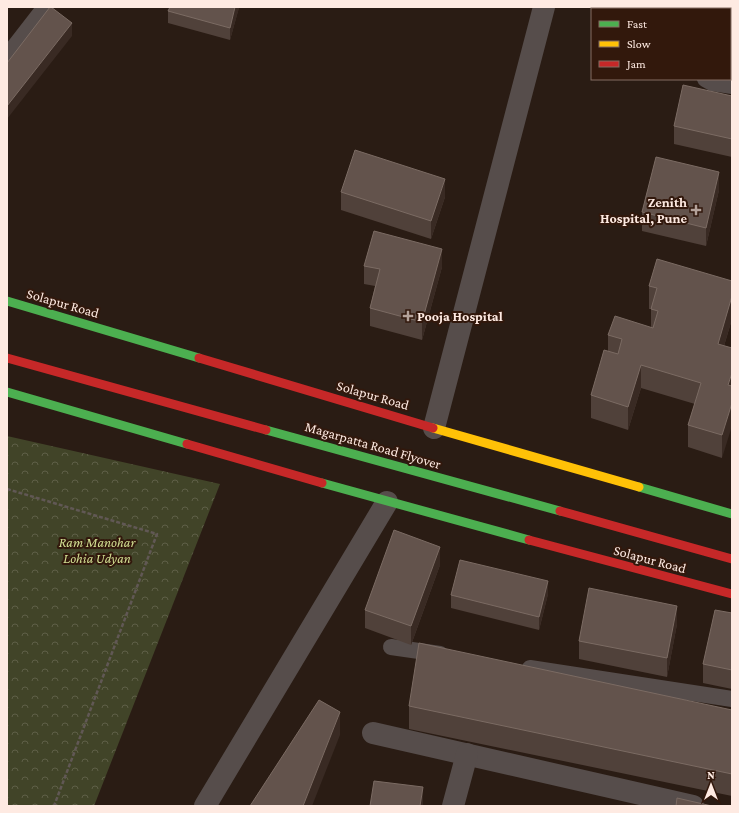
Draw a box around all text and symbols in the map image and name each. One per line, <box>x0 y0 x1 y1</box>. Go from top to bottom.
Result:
legend <box>591 8 731 80</box>
text: Fast <box>627 17 648 31</box>
text: Slow <box>627 37 651 51</box>
text: Jam <box>626 57 646 71</box>
place label: Zenith Hospital, Pune <box>600 194 687 227</box>
marker: Zenith Hospital, Pune <box>690 204 702 216</box>
street label: Solapur Road <box>25 285 102 321</box>
place label: Pooja Hospital <box>417 308 503 325</box>
marker: Pooja Hospital <box>402 310 414 322</box>
street label: Solapur Road <box>335 377 412 413</box>
street label: Magarpatta Road Flyover <box>303 418 443 472</box>
park label: Ram Manohar Lohia Udyan <box>59 534 136 566</box>
street label: Solapur Road <box>612 542 689 577</box>
north arrow <box>691 765 731 805</box>
text: N <box>707 769 715 781</box>

